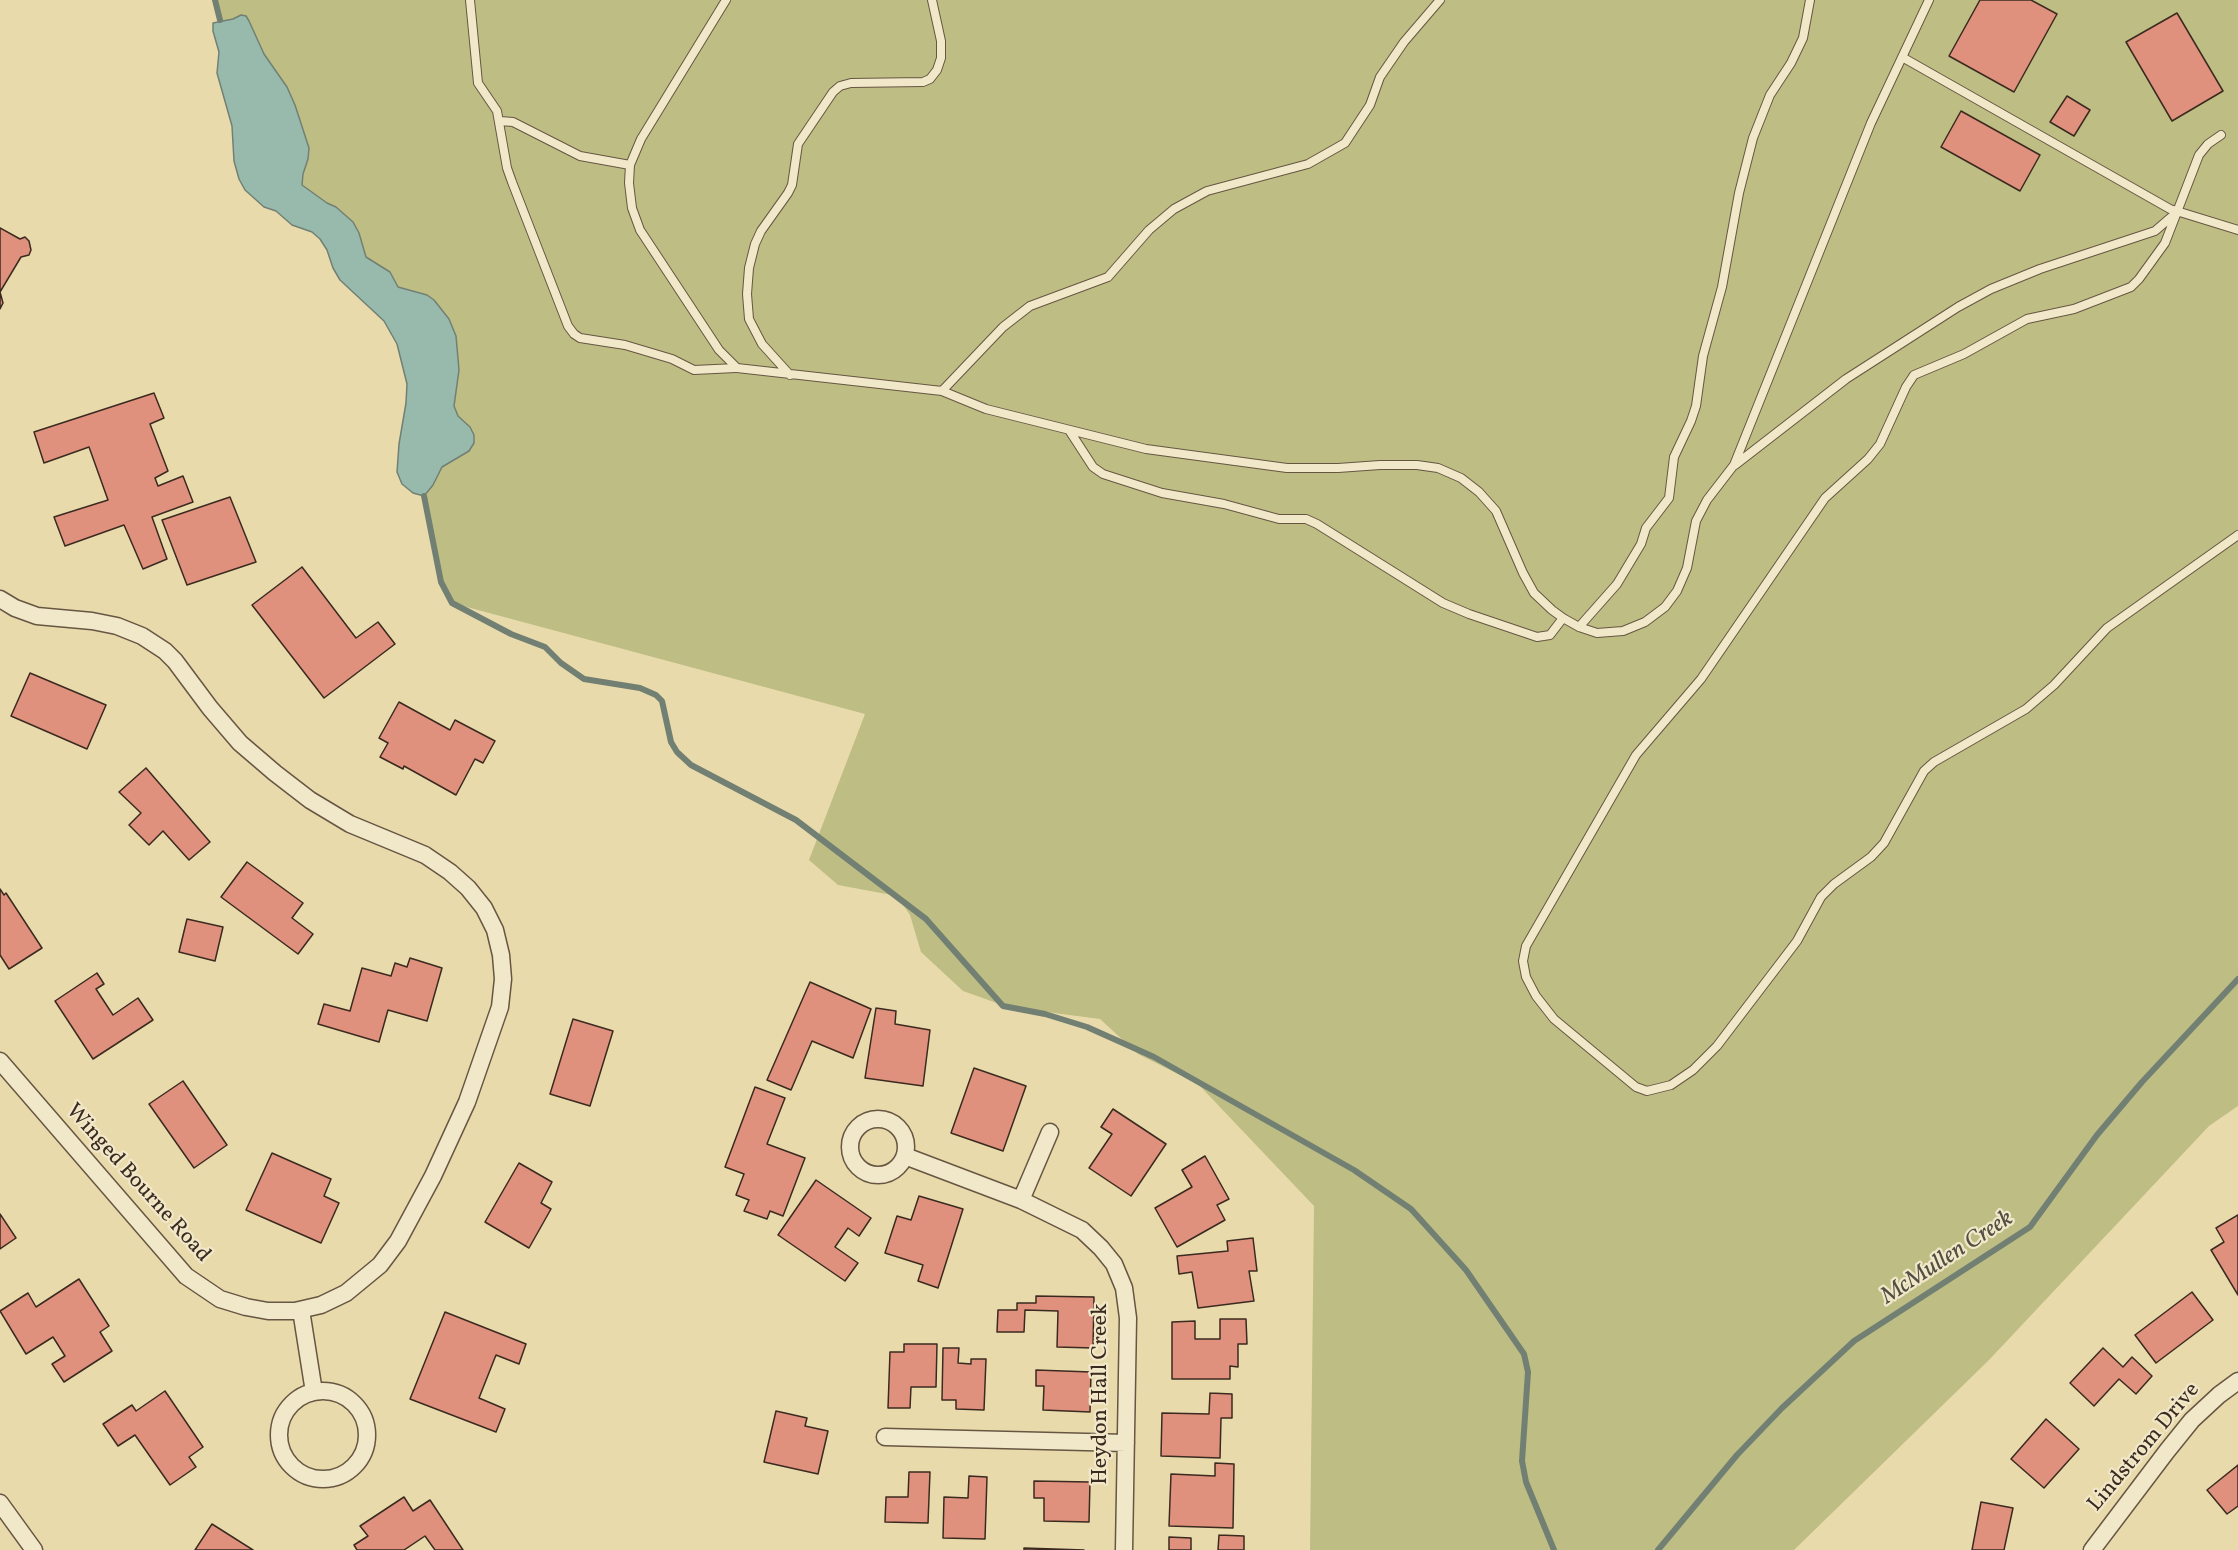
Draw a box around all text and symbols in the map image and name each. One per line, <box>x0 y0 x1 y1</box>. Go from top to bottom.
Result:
street label: Winged Bourne Road <box>59 1099 215 1269</box>
water label: McMullen Creek <box>1876 1206 2020 1312</box>
street label: Heydon Hall Creek <box>1089 1303 1115 1485</box>
street label: Lindstrom Drive <box>2083 1378 2207 1518</box>

